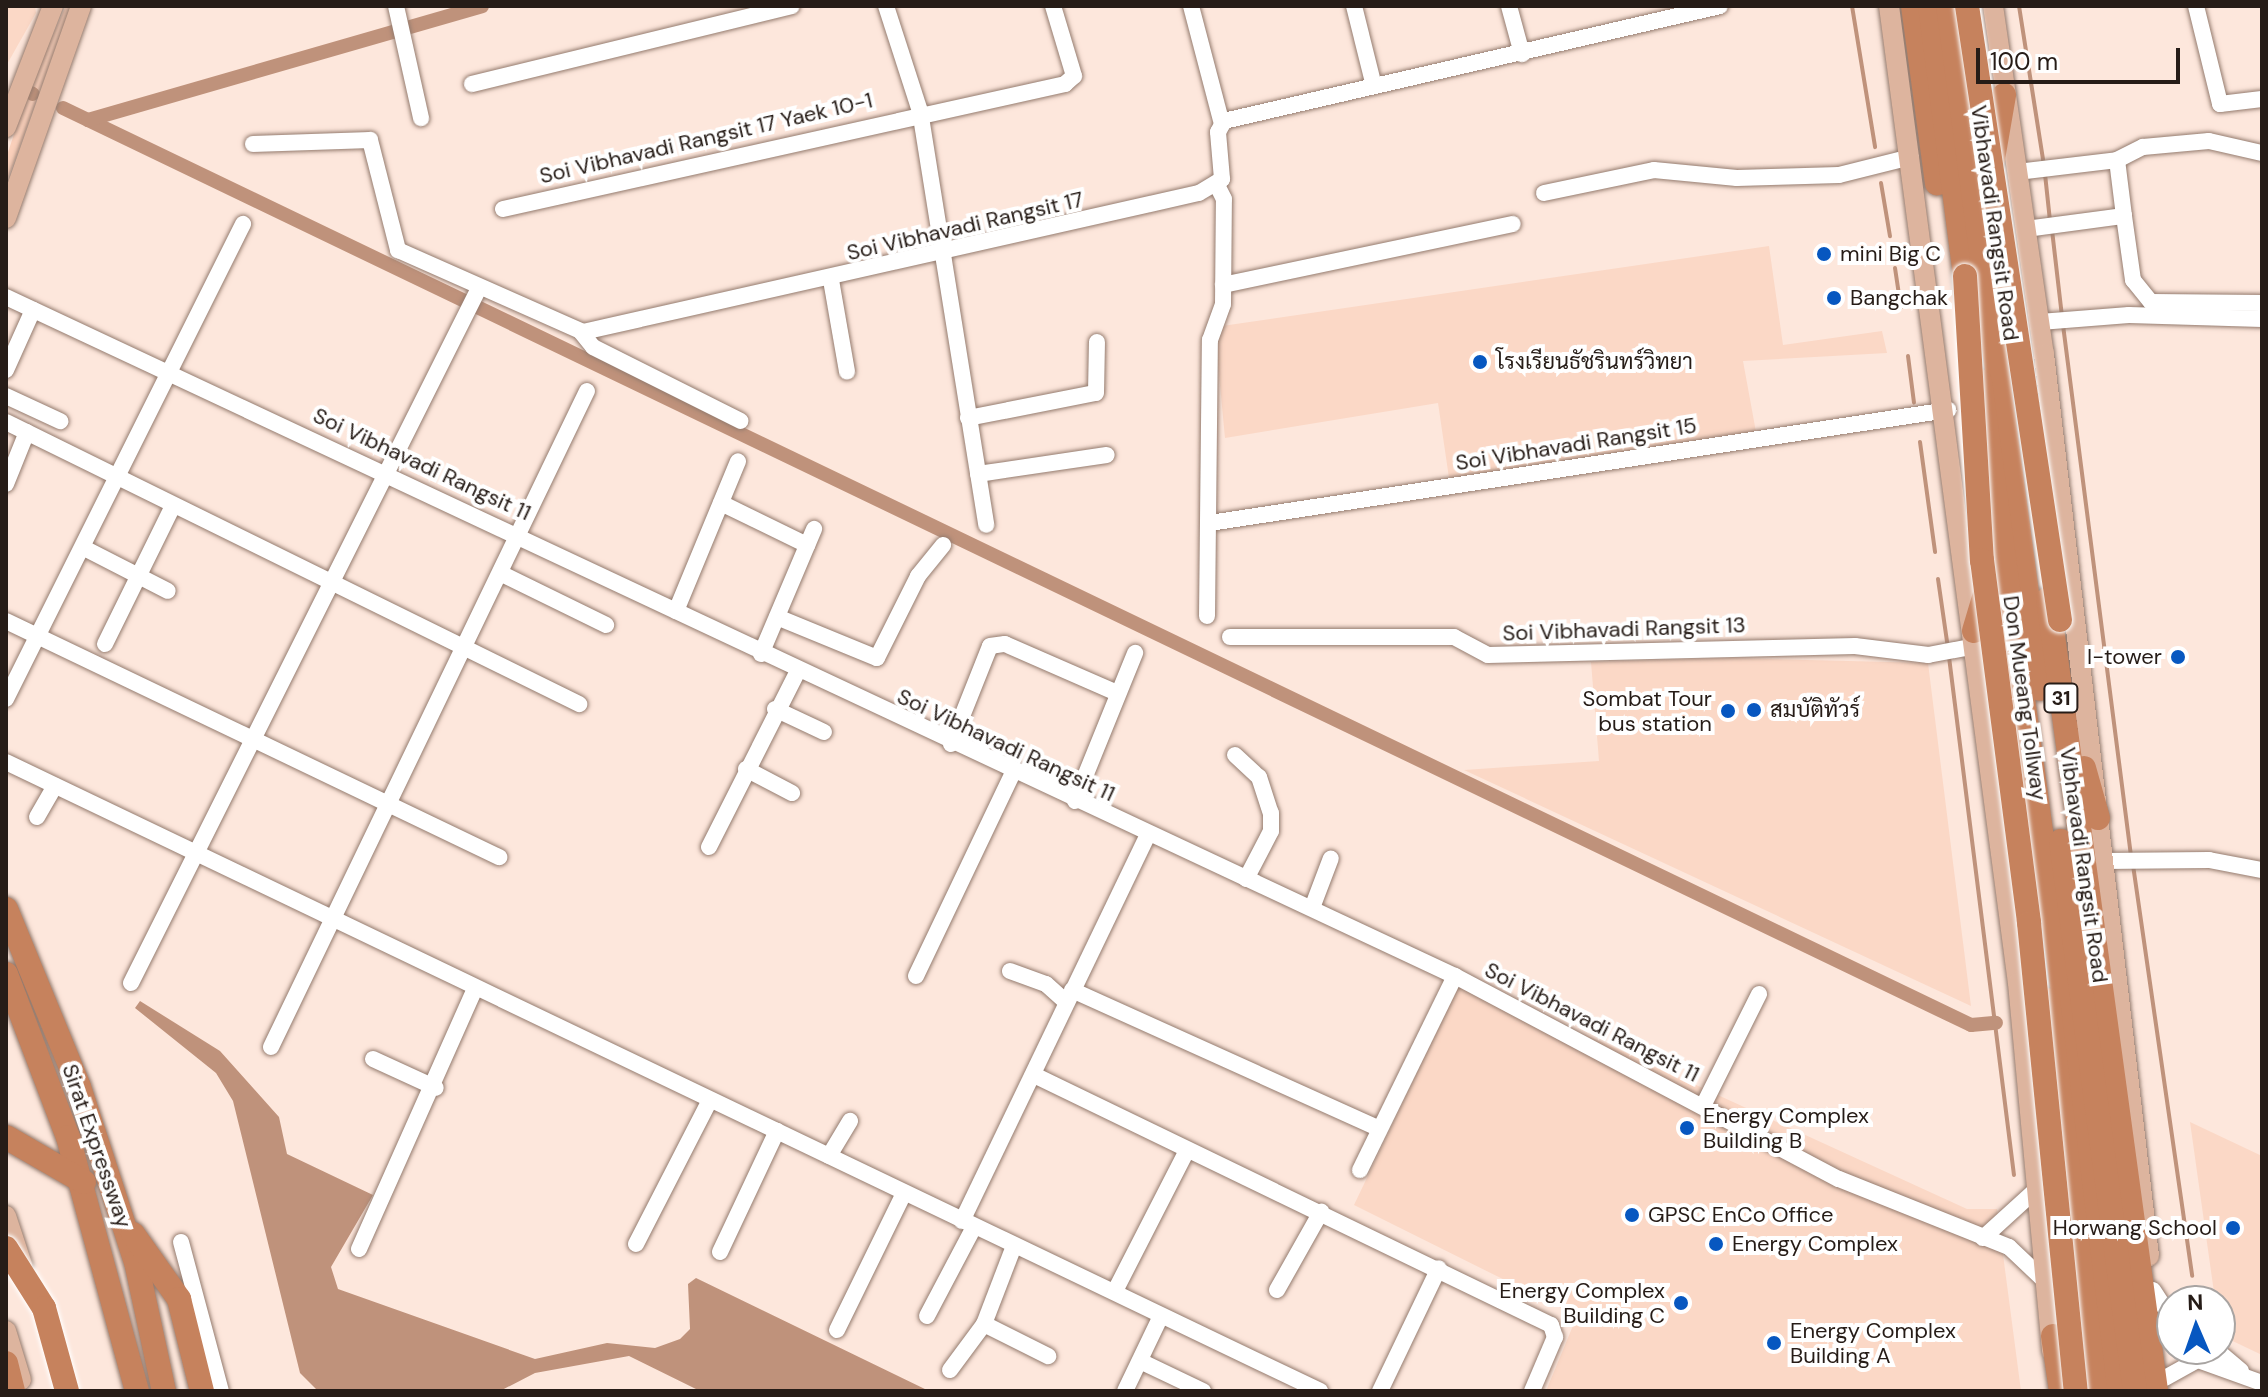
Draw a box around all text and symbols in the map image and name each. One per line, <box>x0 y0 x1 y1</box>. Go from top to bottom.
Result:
scale bar <box>1980 32 2184 82</box>
text: 100 m <box>1990 46 2058 77</box>
street label: Soi Vibhavadi Rangsit 17 Yaek 10-1 <box>537 87 875 189</box>
street label: Vibhavadi Rangsit Road <box>1965 104 2025 342</box>
street label: Soi Vibhavadi Rangsit 17 <box>844 186 1086 266</box>
place label: mini Big C <box>1840 241 1941 267</box>
marker: mini Big C <box>1815 245 1833 263</box>
place label: Bangchak <box>1850 285 1948 311</box>
marker: Bangchak <box>1825 289 1843 307</box>
place label: โรงเรียนธัชรินทร์วิทยา <box>1496 349 1693 375</box>
marker: โรงเรียนธัชรินทร์วิทยา <box>1471 353 1489 371</box>
street label: Soi Vibhavadi Rangsit 11 <box>309 402 535 526</box>
street label: Soi Vibhavadi Rangsit 15 <box>1454 412 1698 476</box>
street label: Don Mueang Tollway <box>1998 594 2052 802</box>
street label: Soi Vibhavadi Rangsit 13 <box>1502 612 1746 646</box>
place label: I-tower <box>2087 644 2162 670</box>
marker: I-tower <box>2169 648 2187 666</box>
road number: 31 <box>2043 682 2079 714</box>
street label: Soi Vibhavadi Rangsit 11 <box>893 683 1119 807</box>
place label: Sombat Tour bus station <box>1583 685 1712 736</box>
place label: สมบัติทัวร์ <box>1770 697 1860 723</box>
marker: สมบัติทัวร์ <box>1745 701 1763 719</box>
marker: Sombat Tour bus station <box>1719 702 1737 720</box>
street label: Vibhavadi Rangsit Road <box>2054 746 2114 984</box>
street label: Soi Vibhavadi Rangsit 11 <box>1480 956 1704 1088</box>
street label: Sirat Expressway <box>57 1061 137 1231</box>
place label: Energy Complex Building B <box>1703 1102 1869 1154</box>
marker: Energy Complex Building B <box>1678 1119 1696 1137</box>
place label: GPSC EnCo Office <box>1648 1202 1834 1228</box>
marker: GPSC EnCo Office <box>1623 1206 1641 1224</box>
place label: Horwang School <box>2053 1215 2217 1241</box>
marker: Horwang School <box>2224 1219 2242 1237</box>
place label: Energy Complex <box>1732 1231 1898 1257</box>
marker: Energy Complex <box>1707 1235 1725 1253</box>
place label: Energy Complex Building C <box>1499 1277 1665 1328</box>
north arrow <box>2156 1285 2236 1365</box>
text: N <box>2187 1288 2204 1317</box>
marker: Energy Complex Building C <box>1672 1294 1690 1312</box>
place label: Energy Complex Building A <box>1790 1317 1956 1368</box>
marker: Energy Complex Building A <box>1765 1334 1783 1352</box>

